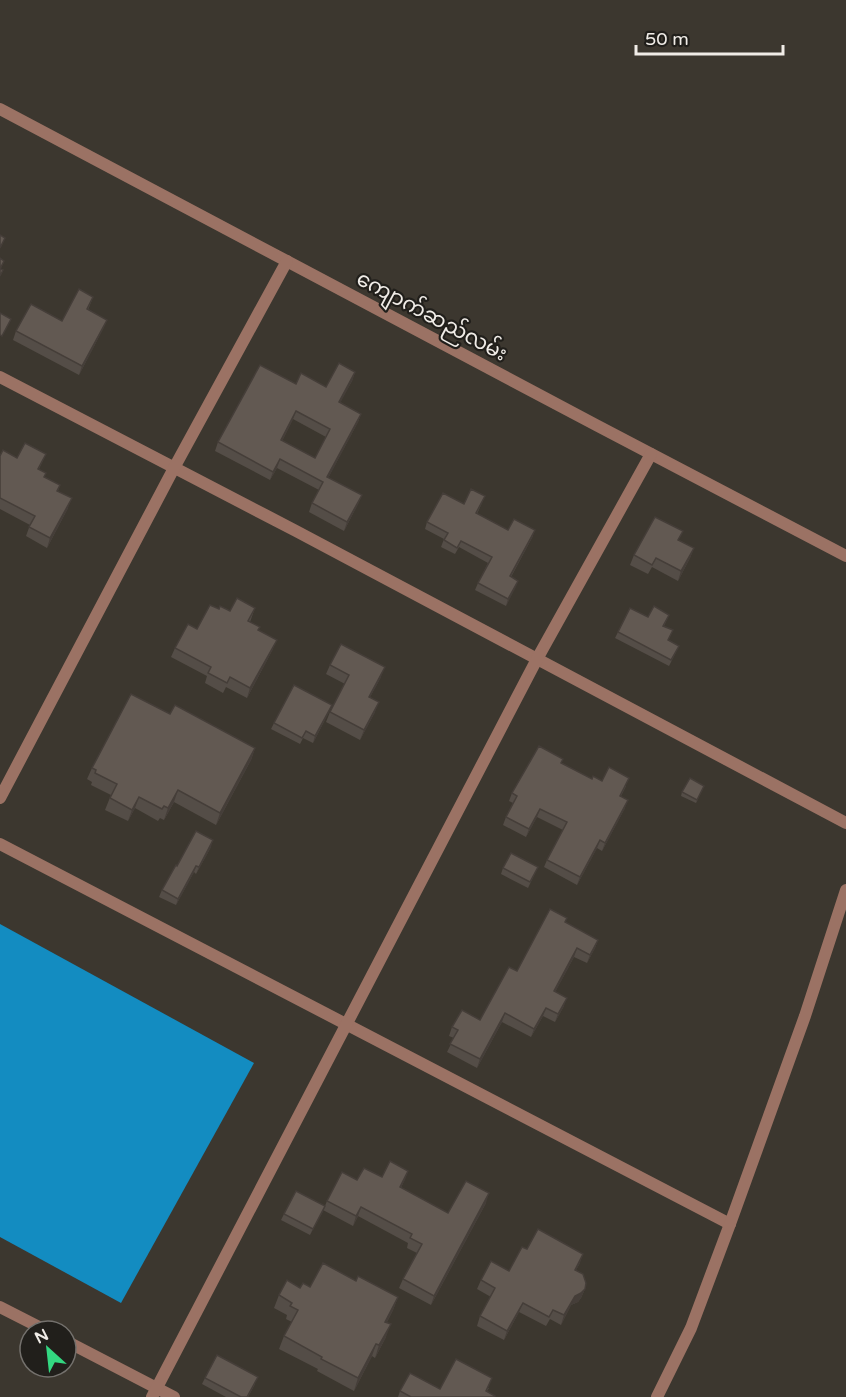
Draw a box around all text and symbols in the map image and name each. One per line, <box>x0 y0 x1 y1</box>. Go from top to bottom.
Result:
scale bar <box>636 18 783 56</box>
text: 50 m <box>645 28 689 50</box>
street label: ကျောက်ဆည်လမ်း <box>350 263 513 371</box>
north arrow <box>18 1319 78 1379</box>
text: N <box>31 1325 52 1348</box>

